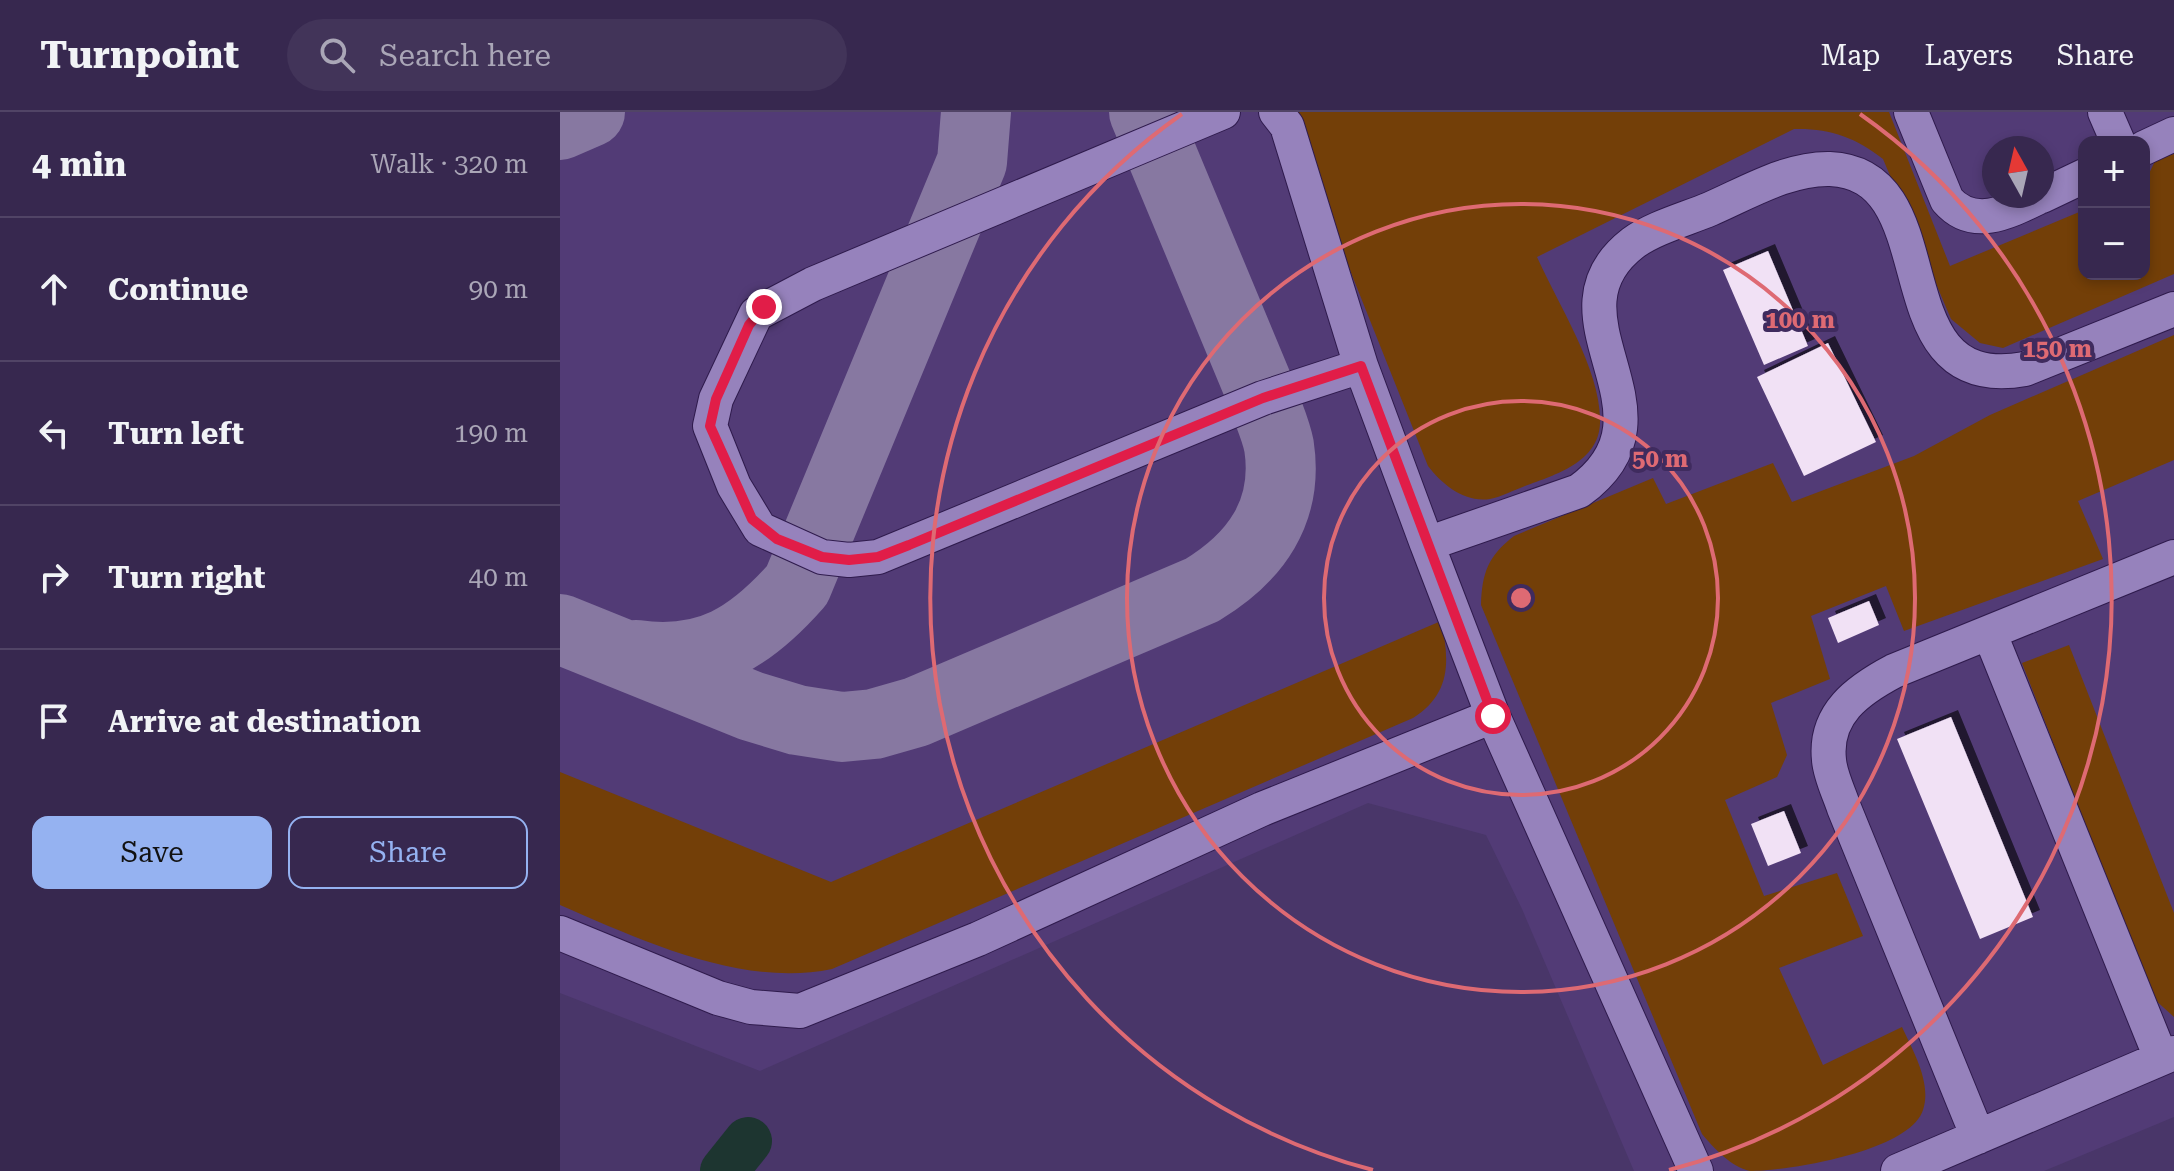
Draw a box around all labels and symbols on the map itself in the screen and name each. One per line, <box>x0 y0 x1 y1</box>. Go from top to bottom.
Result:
north arrow <box>1982 136 2054 208</box>
route end <box>746 289 782 325</box>
text: 100 m <box>1765 306 1835 334</box>
text: 150 m <box>2022 335 2092 363</box>
text: 50 m <box>1632 445 1688 473</box>
centre of rings <box>1507 584 1535 612</box>
route start <box>1475 698 1511 734</box>

